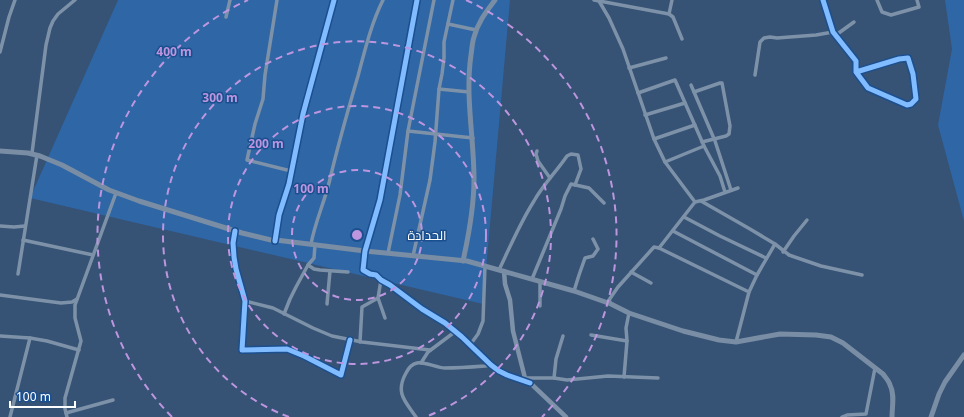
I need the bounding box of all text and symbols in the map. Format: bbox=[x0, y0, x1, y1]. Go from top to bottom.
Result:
text: 400 m bbox=[156, 43, 192, 60]
text: 300 m bbox=[202, 89, 238, 106]
text: 200 m bbox=[248, 135, 284, 152]
text: 100 m bbox=[293, 180, 329, 197]
district label: الحدادة bbox=[407, 226, 447, 244]
centre of rings bbox=[350, 228, 364, 242]
scale bar bbox=[10, 383, 75, 409]
text: 100 m bbox=[16, 388, 51, 405]

